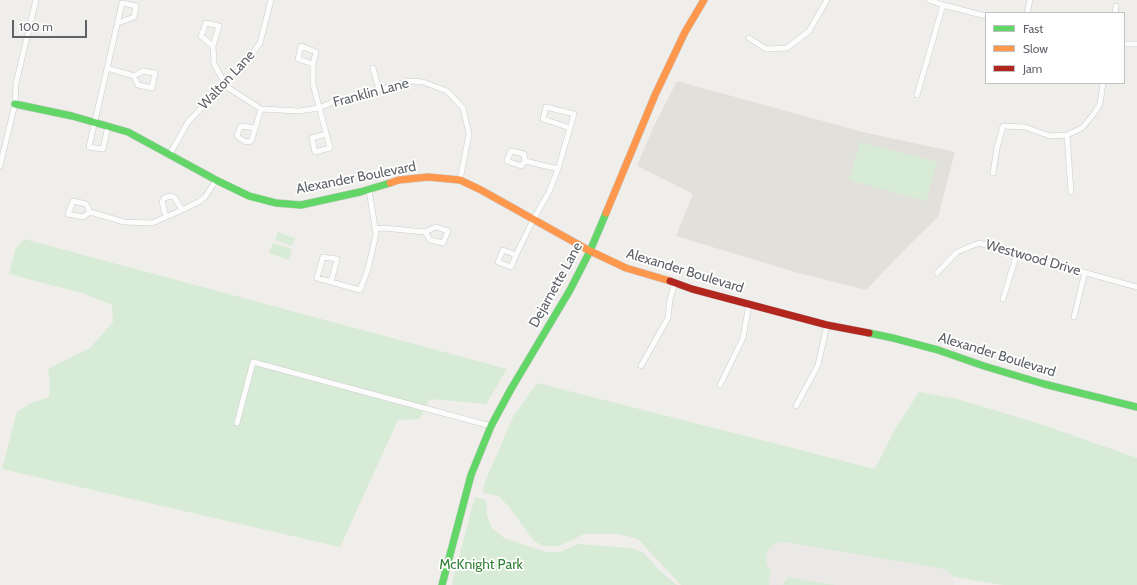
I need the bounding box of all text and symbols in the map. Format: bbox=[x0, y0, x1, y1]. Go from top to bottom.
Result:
scale bar bbox=[14, 12, 89, 38]
legend bbox=[985, 12, 1125, 84]
text: 100 m bbox=[19, 19, 53, 34]
text: Fast bbox=[1023, 21, 1043, 36]
text: Slow bbox=[1023, 41, 1048, 56]
street label: Walton Lane bbox=[195, 47, 259, 113]
text: Jam bbox=[1023, 61, 1042, 76]
street label: Franklin Lane bbox=[331, 75, 411, 111]
street label: Alexander Boulevard bbox=[295, 158, 417, 198]
street label: Westwood Drive bbox=[983, 236, 1083, 280]
street label: Dejarnette Lane bbox=[526, 239, 586, 331]
street label: Alexander Boulevard bbox=[624, 245, 746, 297]
street label: Alexander Boulevard bbox=[936, 329, 1058, 381]
park label: McKnight Park bbox=[439, 557, 523, 573]

